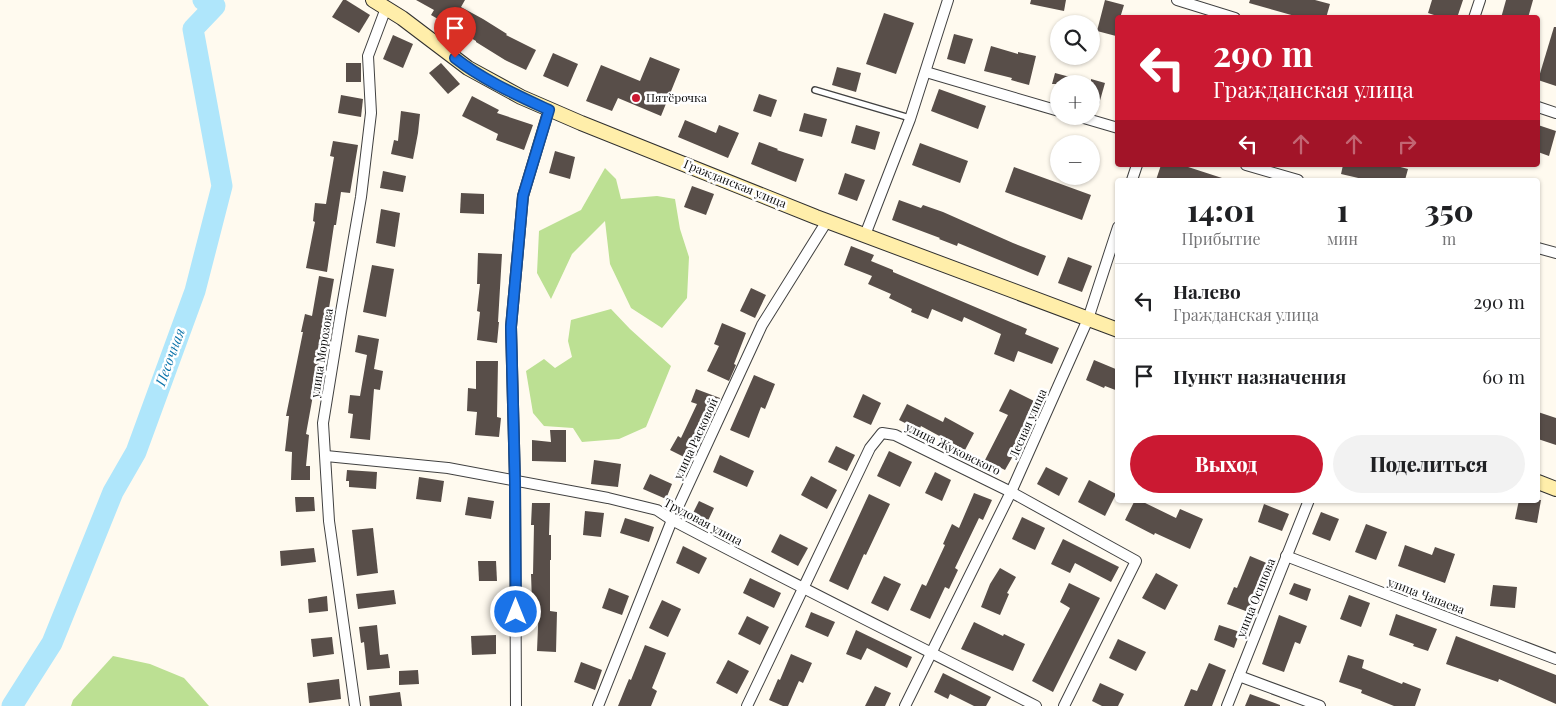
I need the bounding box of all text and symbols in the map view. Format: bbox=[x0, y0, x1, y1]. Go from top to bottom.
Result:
pin bbox=[434, 7, 476, 58]
icon: arrive bbox=[441, 14, 469, 42]
map controls bbox=[1050, 15, 1100, 185]
button: search bbox=[1050, 15, 1100, 65]
text: 290 m bbox=[1213, 29, 1313, 76]
icon: left bbox=[1130, 35, 1195, 100]
text: Гражданская улица bbox=[1213, 74, 1414, 104]
button: + bbox=[1050, 75, 1100, 125]
place label: Пятёрочка bbox=[646, 89, 707, 105]
marker: Пятёрочка bbox=[630, 92, 642, 104]
icon: left bbox=[1234, 130, 1262, 158]
icon: ahead bbox=[1287, 130, 1315, 158]
icon: ahead bbox=[1340, 130, 1368, 158]
icon: right bbox=[1393, 130, 1421, 158]
button: − bbox=[1050, 135, 1100, 185]
street label: Гражданская улица bbox=[682, 155, 789, 211]
text: 14:01 bbox=[1187, 190, 1255, 230]
text: 1 bbox=[1337, 190, 1348, 230]
text: 350 bbox=[1425, 190, 1474, 230]
text: Прибытие bbox=[1181, 228, 1261, 249]
text: мин bbox=[1327, 228, 1358, 249]
text: m bbox=[1442, 228, 1456, 249]
text: Налево bbox=[1173, 278, 1241, 304]
icon: left bbox=[1130, 287, 1158, 315]
text: 290 m bbox=[1473, 288, 1525, 314]
text: Гражданская улица bbox=[1173, 304, 1319, 325]
street label: улица Морозова bbox=[306, 307, 336, 400]
water label: Песочная bbox=[150, 325, 189, 389]
icon: arrive bbox=[1130, 362, 1158, 390]
text: Пункт назначения bbox=[1173, 363, 1346, 389]
text: 60 m bbox=[1482, 363, 1525, 389]
street label: Лесная улица bbox=[1004, 386, 1050, 462]
street label: улица Расковой bbox=[669, 395, 721, 483]
street label: улица Жуковского bbox=[902, 418, 1004, 478]
button: Выход bbox=[1130, 435, 1323, 493]
button: Поделиться bbox=[1333, 435, 1525, 493]
street label: Трудовая улица bbox=[661, 494, 746, 549]
street label: улица Осипова bbox=[1232, 556, 1278, 641]
street label: улица Чапаева bbox=[1385, 573, 1467, 617]
position arrow bbox=[489, 585, 541, 637]

